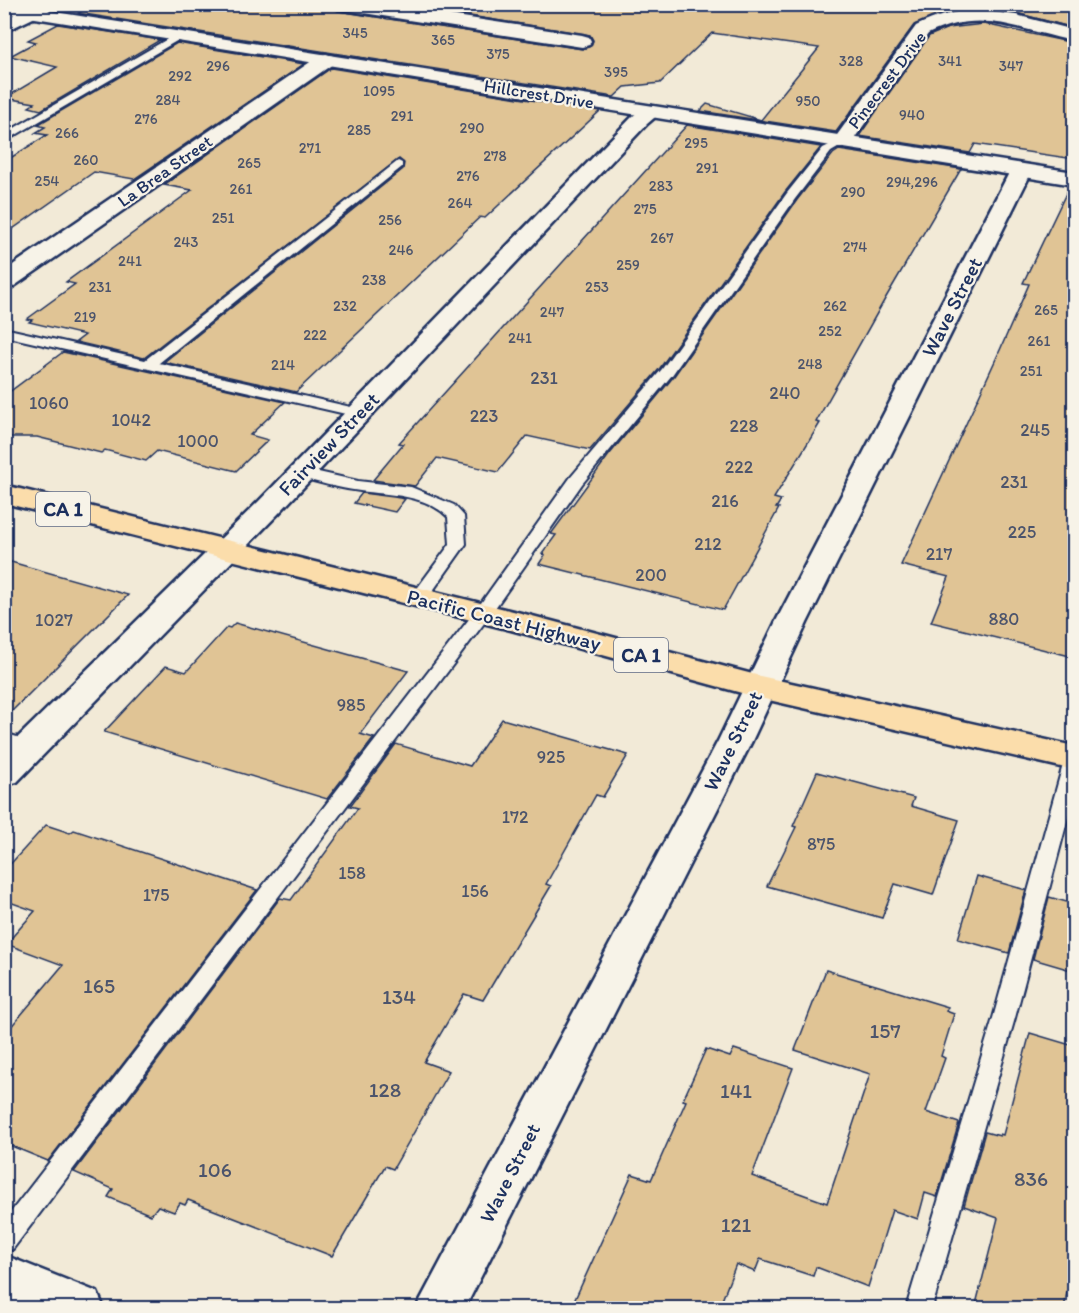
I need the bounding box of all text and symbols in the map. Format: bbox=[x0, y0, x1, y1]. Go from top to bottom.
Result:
house number: 345 bbox=[342, 24, 368, 42]
street label: Pinecrest Drive bbox=[843, 27, 931, 133]
house number: 365 bbox=[431, 31, 455, 49]
house number: 375 bbox=[486, 45, 510, 63]
house number: 328 bbox=[839, 52, 863, 70]
house number: 341 bbox=[938, 52, 962, 70]
house number: 296 bbox=[206, 57, 230, 75]
house number: 347 bbox=[999, 57, 1024, 75]
house number: 395 bbox=[604, 63, 628, 81]
house number: 292 bbox=[168, 67, 192, 85]
street label: Hillcrest Drive bbox=[483, 74, 595, 114]
house number: 1095 bbox=[363, 82, 395, 100]
house number: 284 bbox=[155, 91, 181, 109]
house number: 950 bbox=[796, 92, 820, 110]
house number: 940 bbox=[899, 106, 925, 124]
house number: 291 bbox=[391, 107, 413, 125]
house number: 276 bbox=[134, 110, 158, 128]
house number: 290 bbox=[460, 119, 484, 137]
house number: 285 bbox=[347, 121, 371, 139]
house number: 266 bbox=[55, 124, 79, 142]
street label: La Brea Street bbox=[113, 130, 217, 212]
house number: 295 bbox=[684, 134, 708, 152]
house number: 271 bbox=[299, 139, 321, 157]
house number: 278 bbox=[483, 147, 507, 165]
house number: 260 bbox=[73, 151, 99, 169]
house number: 265 bbox=[237, 154, 261, 172]
house number: 291 bbox=[696, 159, 718, 177]
house number: 276 bbox=[456, 167, 480, 185]
house number: 254 bbox=[35, 172, 59, 190]
house number: 294,296 bbox=[886, 173, 938, 191]
house number: 283 bbox=[649, 177, 673, 195]
house number: 261 bbox=[230, 180, 252, 198]
house number: 290 bbox=[841, 183, 865, 201]
house number: 264 bbox=[448, 194, 472, 212]
house number: 275 bbox=[633, 200, 657, 218]
house number: 251 bbox=[212, 209, 234, 227]
house number: 256 bbox=[378, 211, 402, 229]
house number: 267 bbox=[650, 229, 674, 247]
house number: 243 bbox=[173, 233, 199, 251]
house number: 274 bbox=[843, 238, 867, 256]
house number: 246 bbox=[389, 241, 413, 259]
house number: 241 bbox=[118, 252, 142, 270]
street label: Wave Street bbox=[916, 253, 987, 361]
house number: 259 bbox=[616, 256, 640, 274]
house number: 238 bbox=[362, 271, 386, 289]
house number: 231 bbox=[88, 278, 112, 296]
house number: 253 bbox=[585, 278, 609, 296]
house number: 232 bbox=[333, 297, 357, 315]
house number: 262 bbox=[823, 297, 847, 315]
house number: 265 bbox=[1034, 301, 1058, 319]
house number: 247 bbox=[540, 303, 565, 321]
house number: 219 bbox=[74, 308, 96, 326]
house number: 252 bbox=[818, 322, 842, 340]
house number: 222 bbox=[303, 326, 327, 344]
house number: 241 bbox=[508, 329, 532, 347]
house number: 261 bbox=[1028, 332, 1050, 350]
house number: 248 bbox=[797, 355, 823, 373]
house number: 214 bbox=[271, 356, 295, 374]
house number: 251 bbox=[1020, 362, 1042, 380]
house number: 231 bbox=[530, 367, 558, 389]
house number: 240 bbox=[769, 382, 801, 404]
street label: Fairview Street bbox=[273, 387, 384, 501]
house number: 1060 bbox=[29, 392, 69, 414]
house number: 223 bbox=[470, 405, 499, 427]
house number: 1042 bbox=[111, 409, 151, 431]
house number: 228 bbox=[730, 415, 759, 437]
house number: 245 bbox=[1020, 419, 1050, 441]
house number: 1000 bbox=[177, 430, 219, 452]
house number: 222 bbox=[725, 456, 754, 478]
house number: 231 bbox=[1000, 471, 1028, 493]
house number: 216 bbox=[711, 490, 739, 512]
road number: CA 1 bbox=[36, 492, 90, 526]
house number: 225 bbox=[1008, 521, 1036, 543]
house number: 212 bbox=[694, 533, 722, 555]
house number: 217 bbox=[926, 543, 952, 565]
house number: 200 bbox=[635, 564, 667, 586]
street label: Pacific Coast Highway bbox=[405, 583, 604, 656]
house number: 880 bbox=[989, 608, 1019, 630]
house number: 1027 bbox=[35, 609, 73, 631]
road number: CA 1 bbox=[614, 638, 668, 672]
street label: Wave Street bbox=[698, 686, 768, 795]
house number: 985 bbox=[337, 694, 365, 716]
house number: 925 bbox=[537, 746, 565, 768]
house number: 172 bbox=[502, 806, 529, 828]
house number: 875 bbox=[807, 833, 835, 855]
house number: 158 bbox=[338, 862, 366, 884]
house number: 156 bbox=[461, 880, 489, 902]
house number: 175 bbox=[143, 884, 169, 906]
house number: 165 bbox=[83, 973, 115, 998]
house number: 134 bbox=[382, 984, 416, 1009]
house number: 157 bbox=[869, 1018, 901, 1043]
house number: 128 bbox=[369, 1077, 401, 1102]
house number: 141 bbox=[720, 1078, 752, 1103]
street label: Wave Street bbox=[474, 1119, 545, 1227]
house number: 106 bbox=[198, 1157, 232, 1182]
house number: 836 bbox=[1014, 1166, 1048, 1191]
house number: 121 bbox=[721, 1212, 752, 1237]

